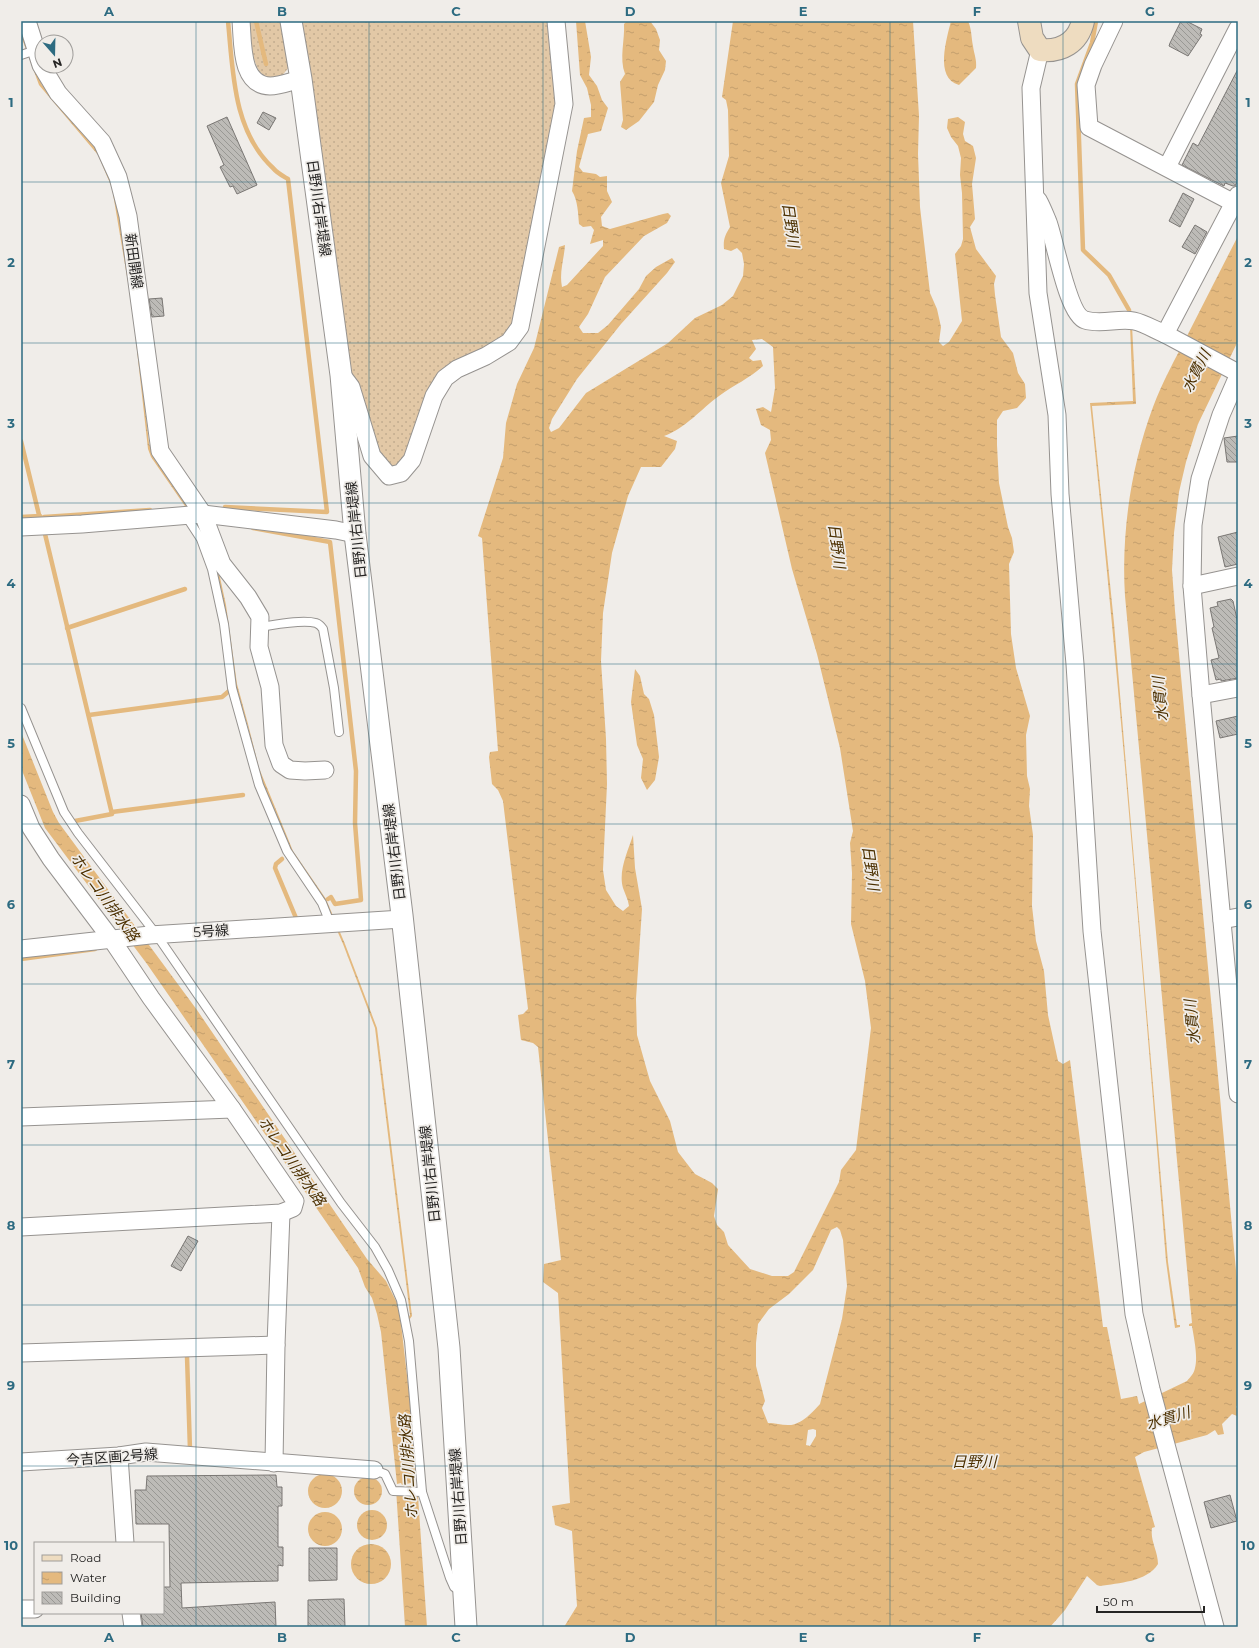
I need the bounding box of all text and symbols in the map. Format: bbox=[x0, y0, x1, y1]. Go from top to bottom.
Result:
text: A bbox=[103, 3, 115, 19]
text: B bbox=[277, 3, 287, 19]
text: C bbox=[451, 3, 461, 19]
text: D bbox=[625, 3, 636, 19]
text: E bbox=[799, 3, 808, 19]
text: F bbox=[973, 3, 981, 19]
text: G bbox=[1145, 3, 1155, 19]
north arrow bbox=[34, 34, 74, 74]
text: N bbox=[51, 55, 64, 71]
text: 1 bbox=[8, 94, 14, 110]
text: 1 bbox=[1245, 94, 1251, 110]
street label: 日野川右岸堤線 bbox=[303, 158, 335, 258]
water label: 日野川 bbox=[778, 201, 804, 251]
street label: 新田開線 bbox=[121, 232, 147, 290]
text: 2 bbox=[7, 254, 15, 270]
text: 2 bbox=[1244, 254, 1252, 270]
water label: 水貫川 bbox=[1177, 345, 1216, 395]
text: 3 bbox=[6, 415, 15, 431]
text: 3 bbox=[1243, 415, 1252, 431]
street label: 日野川右岸堤線 bbox=[342, 480, 370, 580]
water label: 日野川 bbox=[824, 522, 850, 572]
text: 4 bbox=[7, 575, 16, 591]
text: 4 bbox=[1244, 575, 1253, 591]
water label: 水貫川 bbox=[1148, 674, 1171, 722]
text: 5 bbox=[7, 735, 15, 751]
text: 5 bbox=[1244, 735, 1252, 751]
street label: 日野川右岸堤線 bbox=[379, 802, 409, 902]
water label: 日野川 bbox=[858, 844, 884, 894]
water label: ホレコ川排水路 bbox=[66, 849, 145, 947]
text: 6 bbox=[7, 896, 16, 912]
text: 6 bbox=[1244, 896, 1253, 912]
street label: 5号線 bbox=[192, 921, 230, 941]
water label: 水貫川 bbox=[1180, 997, 1204, 1045]
text: 7 bbox=[7, 1056, 15, 1072]
text: 7 bbox=[1244, 1056, 1252, 1072]
water label: ホレコ川排水路 bbox=[254, 1113, 331, 1211]
street label: 日野川右岸堤線 bbox=[416, 1124, 444, 1224]
text: 8 bbox=[7, 1217, 16, 1233]
text: 8 bbox=[1244, 1217, 1253, 1233]
text: 9 bbox=[7, 1377, 15, 1393]
text: 9 bbox=[1244, 1377, 1252, 1393]
water label: 水貫川 bbox=[1144, 1402, 1194, 1434]
water label: ホレコ川排水路 bbox=[395, 1412, 421, 1520]
street label: 今吉区画2号線 bbox=[66, 1445, 158, 1469]
street label: 日野川右岸堤線 bbox=[446, 1447, 470, 1547]
water label: 日野川 bbox=[951, 1452, 998, 1471]
text: 10 bbox=[4, 1537, 18, 1553]
text: 10 bbox=[1241, 1537, 1255, 1553]
legend bbox=[34, 1542, 164, 1614]
text: Road bbox=[70, 1550, 101, 1565]
text: Water bbox=[70, 1570, 107, 1585]
scale bar bbox=[1097, 1588, 1204, 1614]
text: Building bbox=[70, 1590, 121, 1605]
text: 50 m bbox=[1103, 1594, 1134, 1609]
text: A bbox=[103, 1629, 115, 1645]
text: B bbox=[277, 1629, 287, 1645]
text: C bbox=[451, 1629, 461, 1645]
text: D bbox=[625, 1629, 636, 1645]
text: E bbox=[799, 1629, 808, 1645]
text: F bbox=[973, 1629, 981, 1645]
text: G bbox=[1145, 1629, 1155, 1645]

